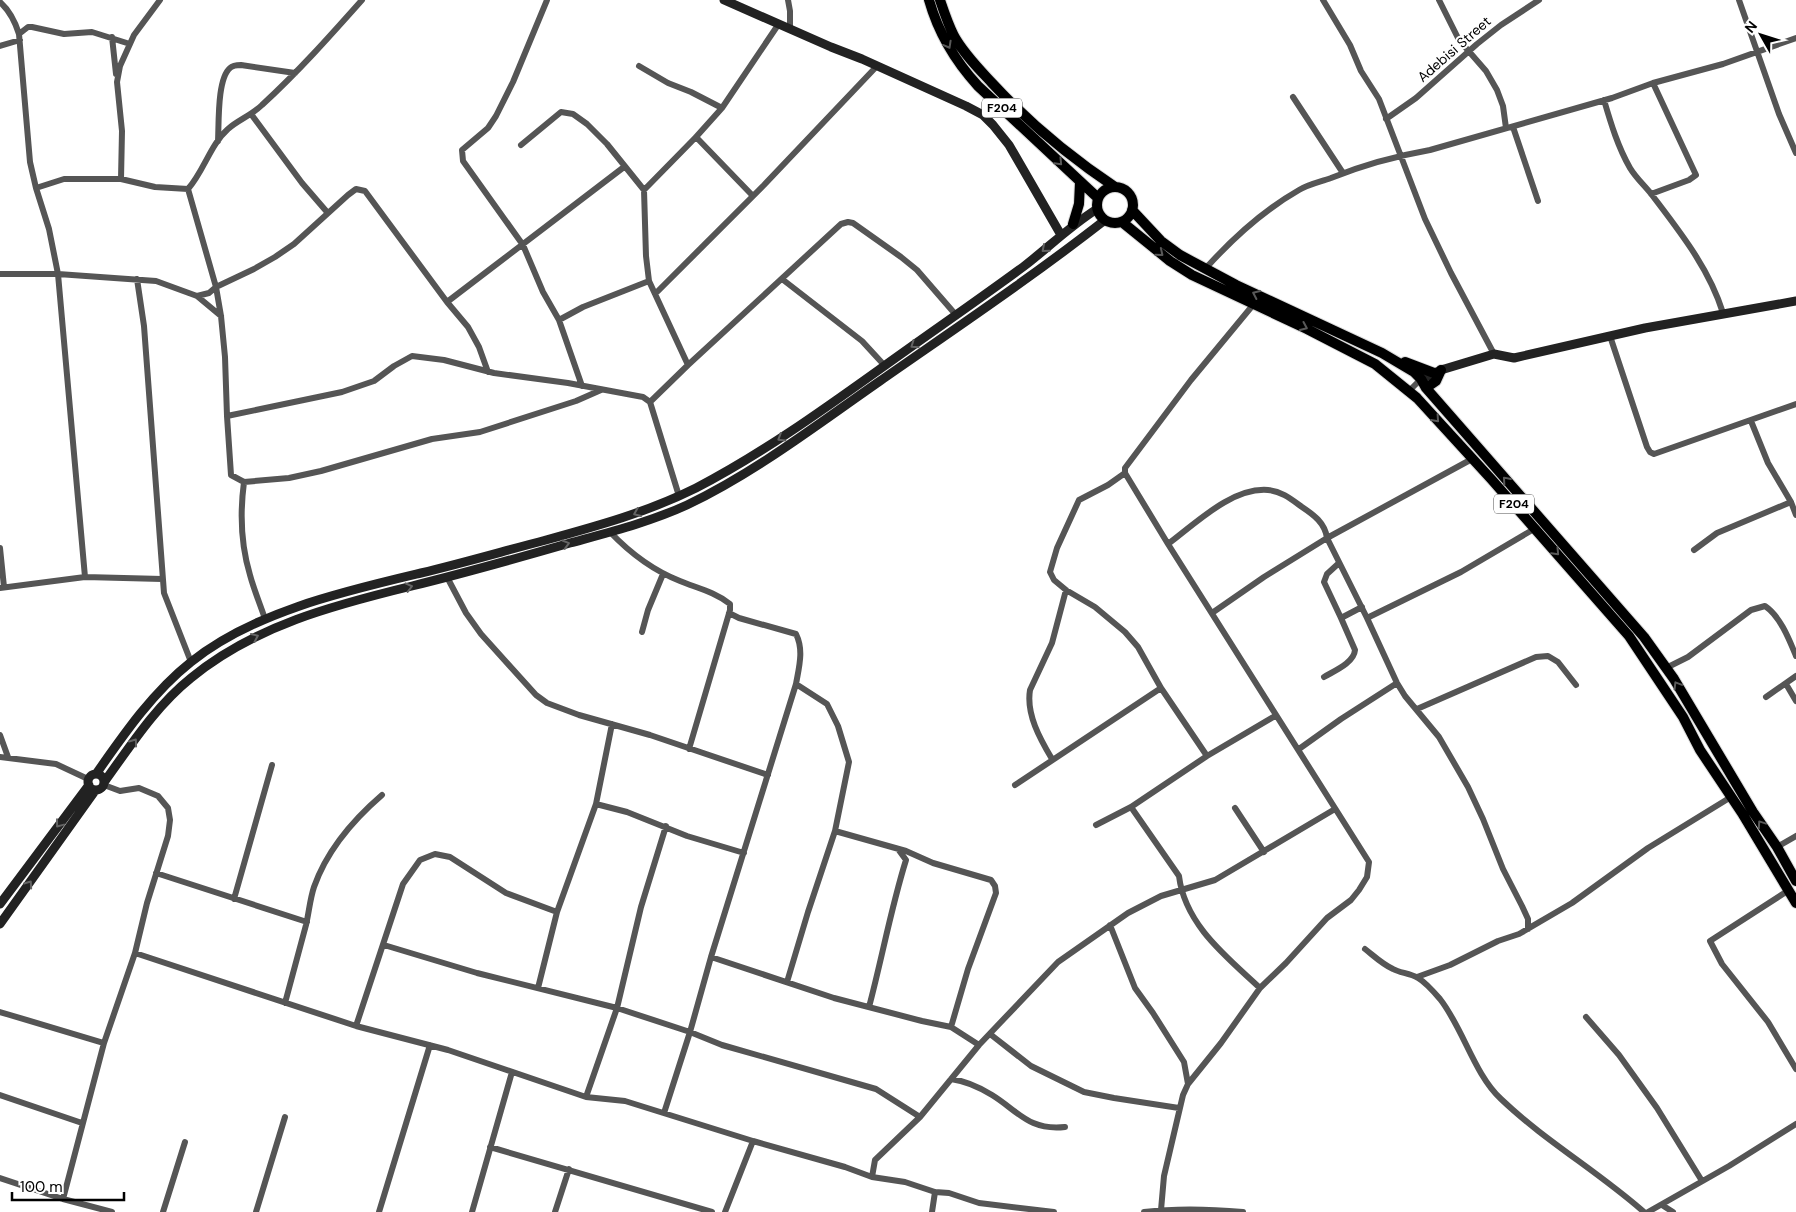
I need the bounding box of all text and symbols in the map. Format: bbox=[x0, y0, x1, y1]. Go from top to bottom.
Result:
north arrow bbox=[1736, 10, 1786, 60]
street label: Adebisi Street bbox=[1414, 12, 1494, 86]
text: N bbox=[1741, 17, 1761, 36]
one-way arrow bbox=[942, 40, 952, 49]
road number: F204 bbox=[982, 99, 1022, 118]
one-way arrow bbox=[1053, 156, 1062, 165]
one-way arrow bbox=[1041, 243, 1050, 252]
one-way arrow bbox=[1154, 247, 1163, 256]
one-way arrow bbox=[1252, 290, 1261, 300]
one-way arrow bbox=[1299, 321, 1308, 332]
one-way arrow bbox=[910, 339, 920, 348]
one-way arrow bbox=[1430, 413, 1439, 422]
one-way arrow bbox=[777, 432, 786, 441]
one-way arrow bbox=[1503, 477, 1512, 486]
road number: F204 bbox=[1494, 494, 1534, 514]
one-way arrow bbox=[633, 507, 642, 518]
one-way arrow bbox=[562, 539, 570, 550]
one-way arrow bbox=[1550, 547, 1559, 556]
one-way arrow bbox=[405, 582, 414, 593]
one-way arrow bbox=[250, 632, 259, 643]
one-way arrow bbox=[1674, 682, 1684, 691]
one-way arrow bbox=[128, 739, 136, 748]
one-way arrow bbox=[56, 818, 65, 828]
one-way arrow bbox=[1758, 821, 1768, 830]
one-way arrow bbox=[23, 881, 32, 890]
scale bar bbox=[12, 1170, 125, 1202]
text: 100 m bbox=[20, 1177, 63, 1197]

